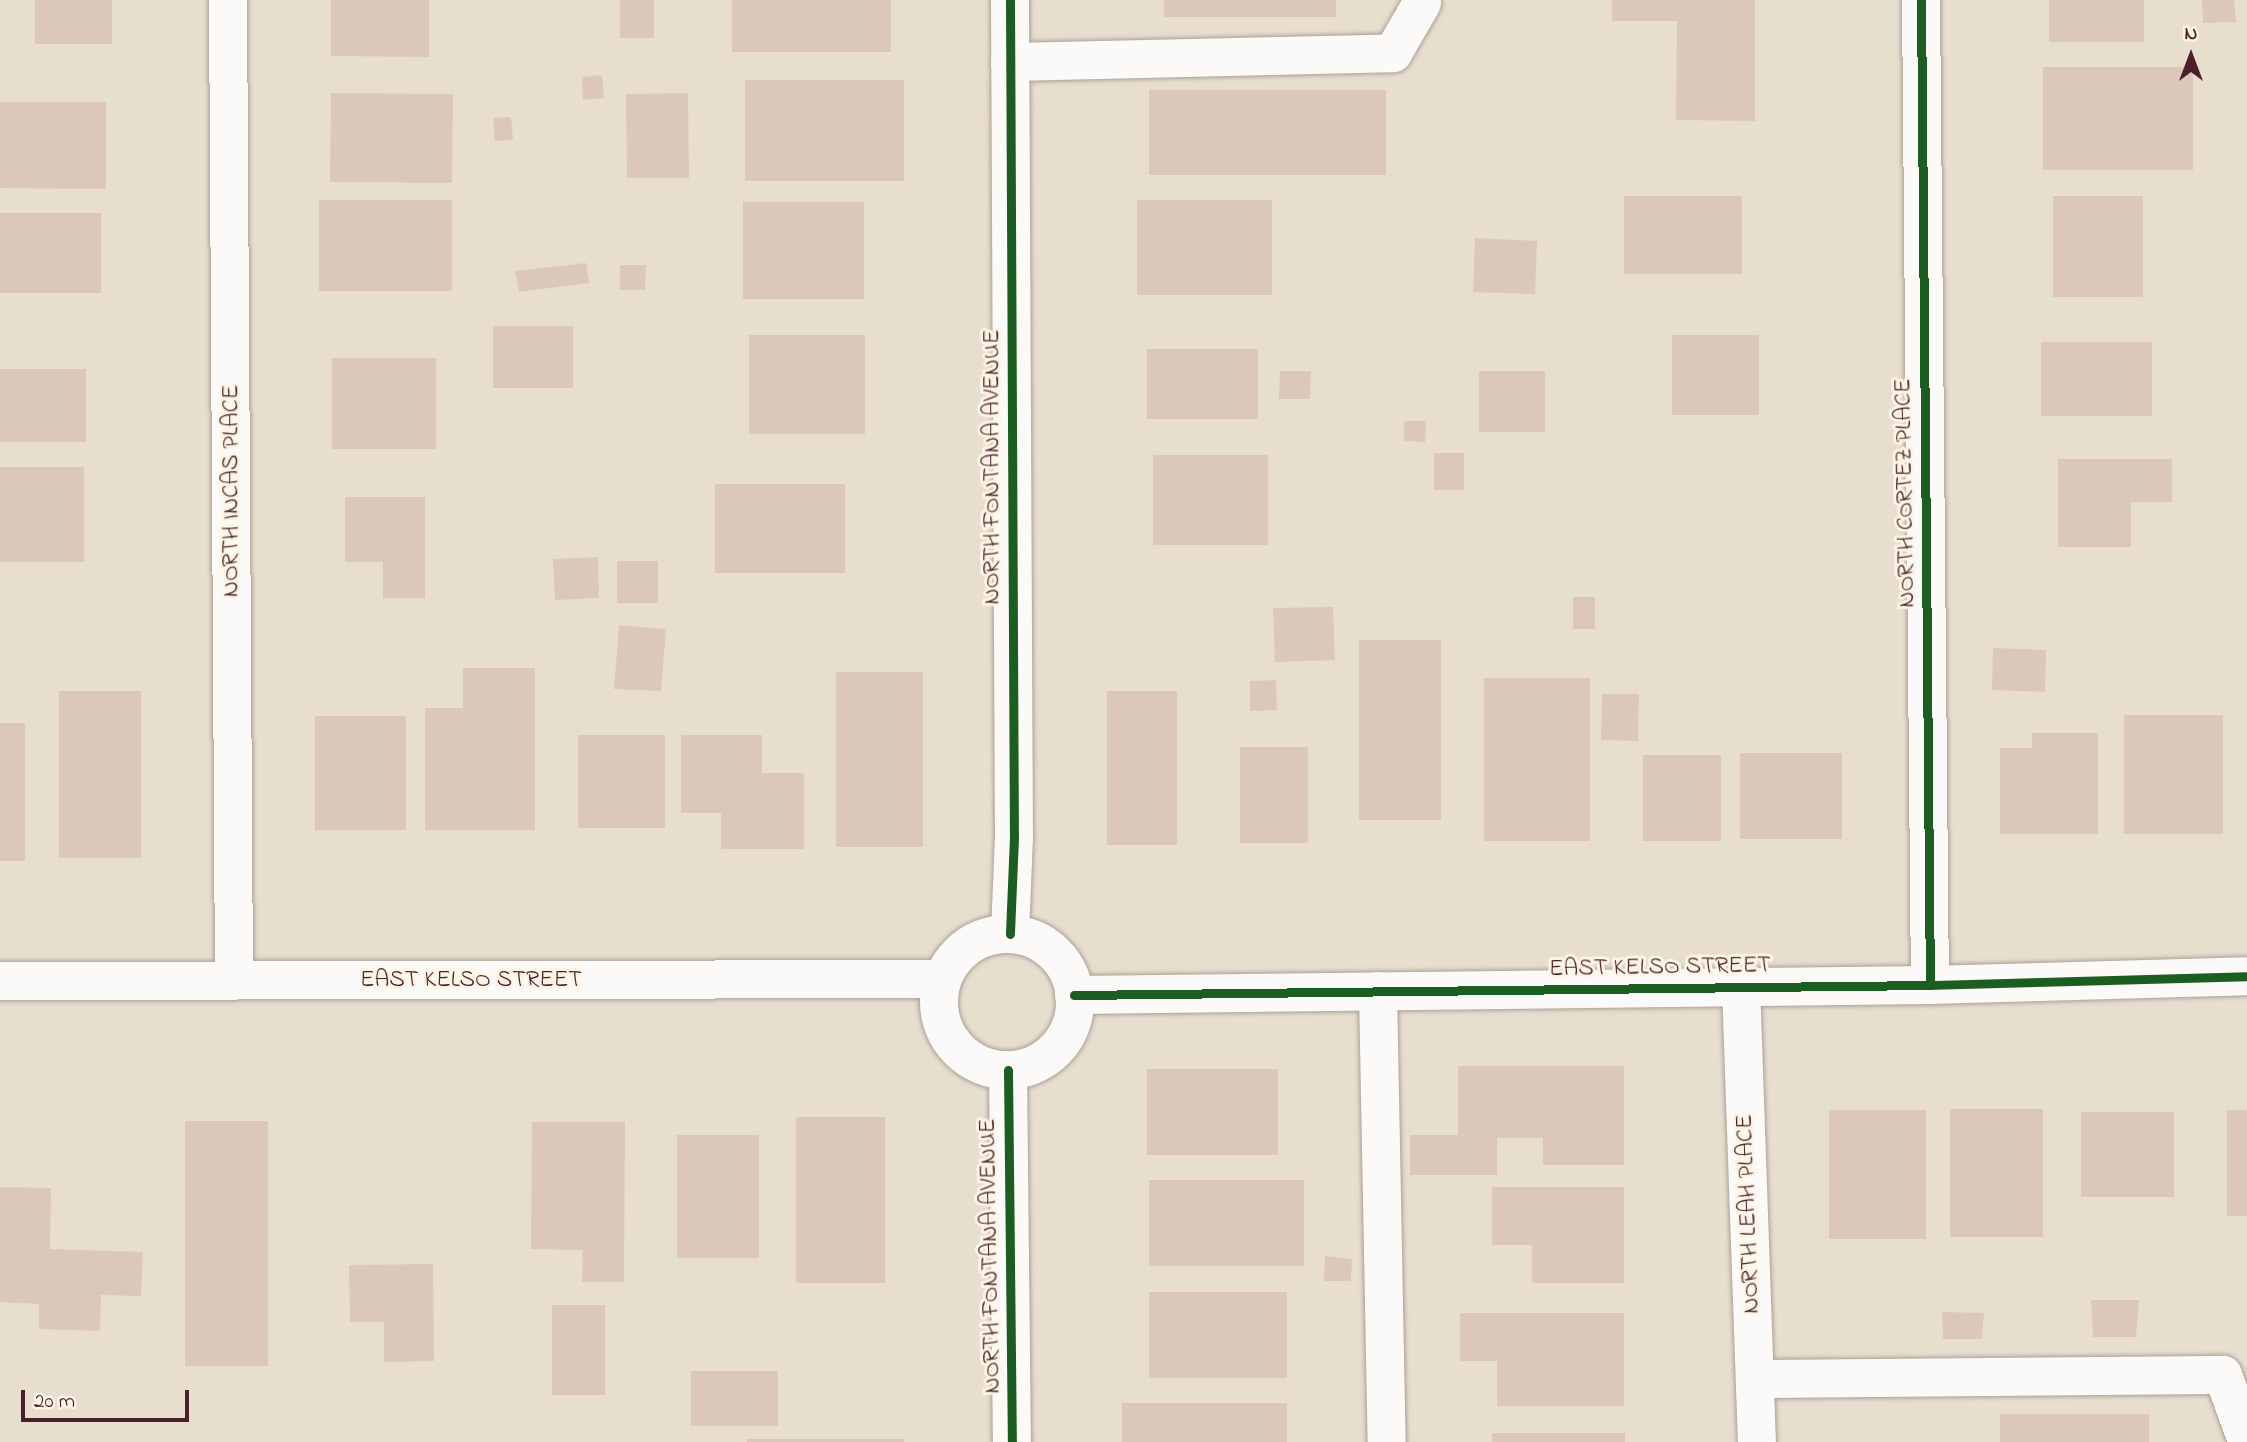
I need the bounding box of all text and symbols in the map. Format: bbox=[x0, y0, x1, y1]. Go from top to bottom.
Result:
north arrow bbox=[2156, 21, 2226, 91]
text: N bbox=[2185, 21, 2197, 48]
street label: NORTH FONTANA AVENUE bbox=[979, 329, 1007, 605]
street label: NORTH CORTEZ PLACE bbox=[1890, 378, 1922, 608]
street label: NORTH INCAS PLACE bbox=[218, 385, 246, 597]
street label: EAST KELSO STREET bbox=[1549, 952, 1771, 984]
street label: EAST KELSO STREET bbox=[360, 967, 582, 995]
street label: NORTH LEAH PLACE bbox=[1731, 1114, 1767, 1314]
street label: NORTH FONTANA AVENUE bbox=[974, 1118, 1008, 1394]
scale bar bbox=[24, 1376, 192, 1420]
text: 20 m bbox=[34, 1387, 75, 1417]

